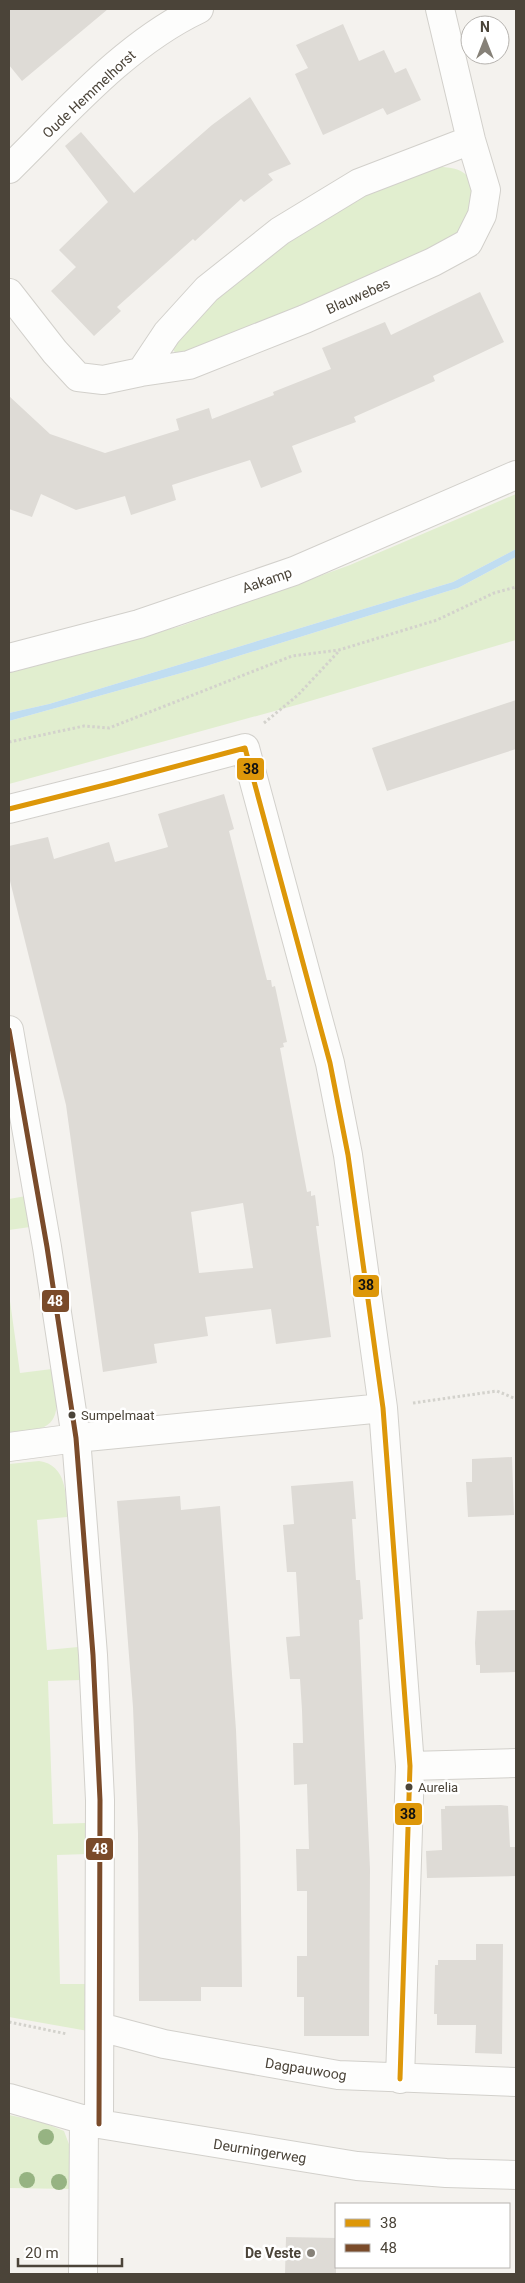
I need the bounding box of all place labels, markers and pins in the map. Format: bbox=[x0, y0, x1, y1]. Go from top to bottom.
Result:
place label: Sumpelmaat bbox=[81, 1408, 154, 1423]
marker: Sumpelmaat bbox=[67, 1410, 77, 1420]
place label: Aurelia bbox=[418, 1780, 458, 1795]
marker: Aurelia bbox=[404, 1782, 414, 1792]
place label: De Veste bbox=[245, 2245, 301, 2261]
marker: De Veste bbox=[305, 2247, 317, 2259]

